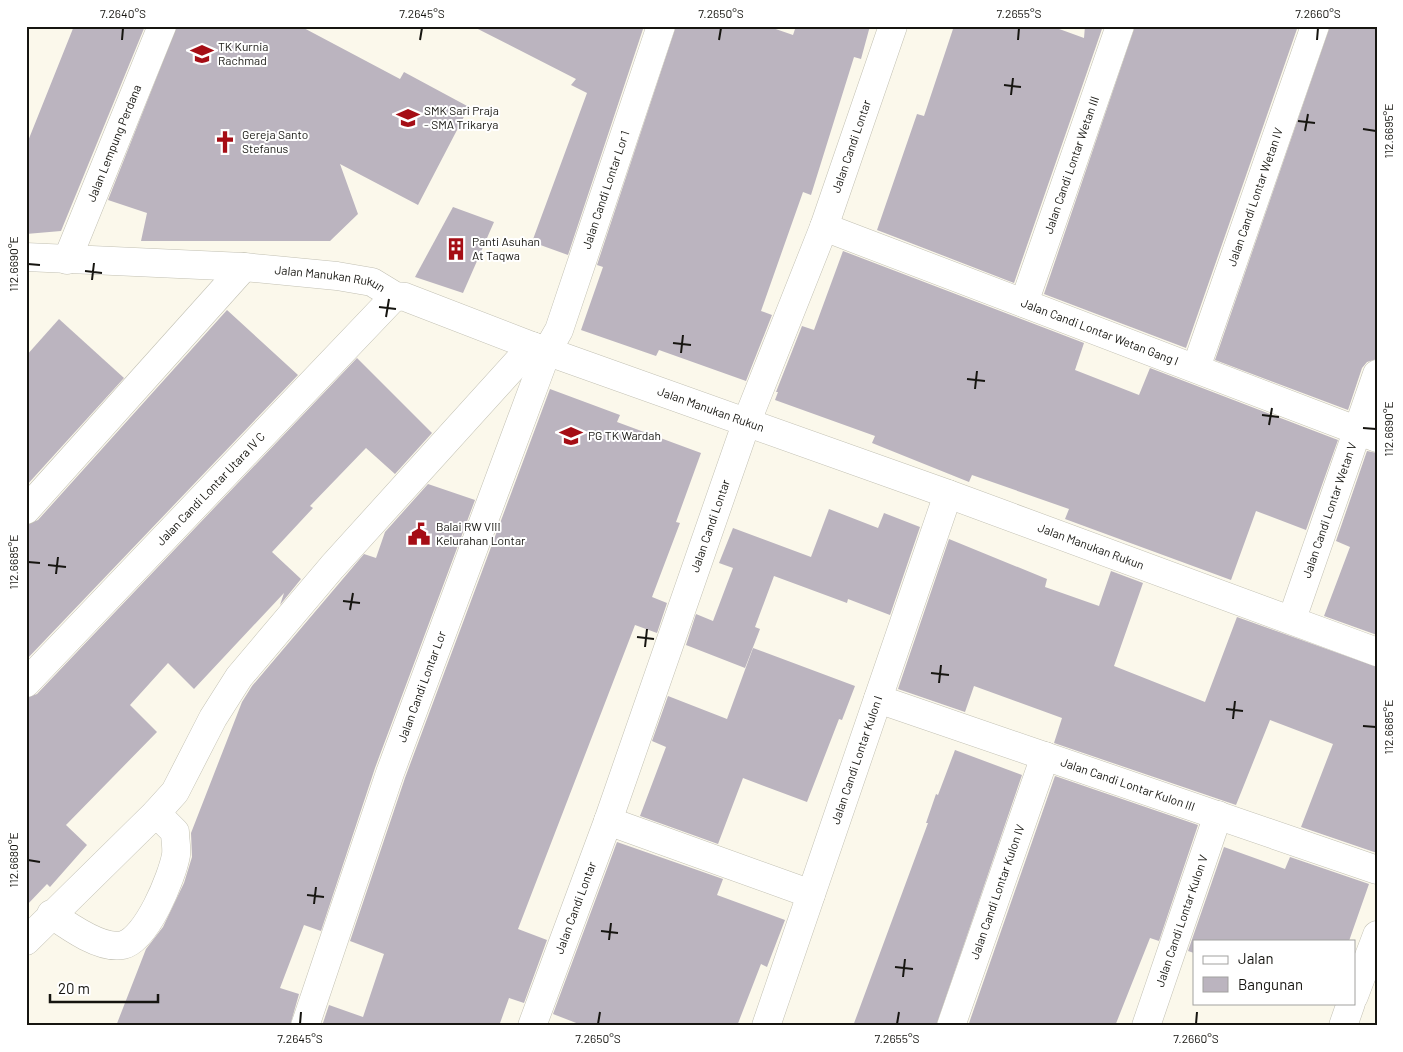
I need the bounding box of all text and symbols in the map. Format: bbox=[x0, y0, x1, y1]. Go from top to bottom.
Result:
text: 7.2640°S bbox=[100, 6, 146, 20]
text: 7.2645°S bbox=[399, 6, 445, 20]
text: 7.2650°S bbox=[698, 6, 744, 20]
text: 7.2655°S bbox=[996, 6, 1042, 20]
text: 7.2660°S bbox=[1295, 6, 1341, 20]
place label: TK Kurnia Rachmad bbox=[218, 39, 268, 67]
school or university icon: TK Kurnia Rachmad bbox=[189, 41, 215, 67]
street label: Jalan Lempung Perdana bbox=[83, 82, 144, 204]
street label: Jalan Candi Lontar Wetan III bbox=[1041, 94, 1101, 235]
street label: Jalan Candi Lontar bbox=[828, 97, 873, 194]
place label: SMK Sari Praja - SMA Trikarya bbox=[424, 103, 499, 131]
text: 112.6695°E bbox=[1381, 104, 1395, 158]
school or university icon: SMK Sari Praja - SMA Trikarya bbox=[395, 105, 421, 131]
street label: Jalan Candi Lontar Wetan IV bbox=[1224, 126, 1285, 268]
place label: Gereja Santo Stefanus bbox=[242, 127, 308, 155]
church icon: Gereja Santo Stefanus bbox=[212, 129, 238, 155]
street label: Jalan Candi Lontar Lor 1 bbox=[579, 129, 631, 251]
place label: Panti Asuhan At Taqwa bbox=[472, 234, 540, 262]
text: 112.6690°E bbox=[6, 236, 20, 292]
building icon: Panti Asuhan At Taqwa bbox=[443, 236, 469, 262]
street label: Jalan Manukan Rukun bbox=[274, 262, 388, 294]
street label: Jalan Candi Lontar Wetan Gang I bbox=[1019, 295, 1181, 368]
street label: Jalan Manukan Rukun bbox=[656, 383, 766, 434]
text: 112.6690°E bbox=[1381, 401, 1395, 457]
school or university icon: PG TK Wardah bbox=[558, 423, 584, 449]
place label: PG TK Wardah bbox=[588, 428, 661, 442]
street label: Jalan Candi Lontar Utara IV C bbox=[153, 429, 267, 548]
street label: Jalan Candi Lontar Wetan V bbox=[1299, 440, 1359, 580]
street label: Jalan Candi Lontar bbox=[687, 477, 732, 574]
place label: Balai RW VIII Kelurahan Lontar bbox=[436, 519, 526, 547]
street label: Jalan Manukan Rukun bbox=[1036, 520, 1146, 572]
public building icon: Balai RW VIII Kelurahan Lontar bbox=[406, 521, 432, 547]
text: 112.6685°E bbox=[6, 535, 20, 589]
street label: Jalan Candi Lontar Lor bbox=[394, 628, 448, 744]
street label: Jalan Candi Lontar Kulon I bbox=[828, 694, 884, 826]
text: 112.6685°E bbox=[1381, 700, 1395, 754]
street label: Jalan Candi Lontar Kulon III bbox=[1059, 754, 1197, 813]
street label: Jalan Candi Lontar Kulon IV bbox=[967, 822, 1027, 961]
text: 112.6680°E bbox=[6, 832, 20, 888]
street label: Jalan Candi Lontar Kulon V bbox=[1152, 853, 1210, 989]
street label: Jalan Candi Lontar bbox=[551, 859, 599, 956]
legend bbox=[1193, 940, 1356, 1004]
text: Jalan bbox=[1238, 949, 1274, 967]
scale bar bbox=[50, 972, 158, 1004]
text: Bangunan bbox=[1238, 975, 1303, 993]
text: 20 m bbox=[58, 979, 90, 997]
text: 7.2645°S bbox=[277, 1031, 323, 1045]
text: 7.2650°S bbox=[575, 1031, 621, 1045]
text: 7.2655°S bbox=[874, 1031, 920, 1045]
text: 7.2660°S bbox=[1173, 1031, 1219, 1045]

